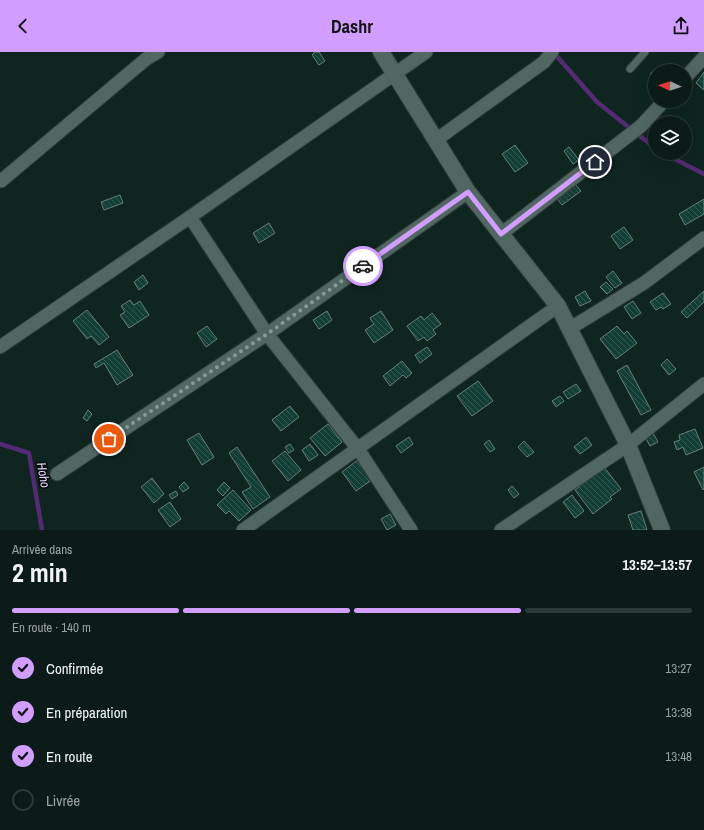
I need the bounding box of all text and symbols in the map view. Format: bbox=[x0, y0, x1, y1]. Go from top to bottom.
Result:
text: Dashr bbox=[331, 14, 373, 39]
icon: back bbox=[12, 15, 34, 37]
icon: share bbox=[670, 15, 692, 37]
north arrow bbox=[648, 64, 692, 108]
map controls bbox=[648, 64, 692, 160]
button: layers bbox=[648, 116, 692, 160]
pin bbox=[578, 145, 612, 179]
icon: home bbox=[584, 151, 606, 173]
courier bbox=[343, 246, 383, 286]
icon: car bbox=[352, 255, 374, 277]
pin bbox=[92, 422, 126, 456]
icon: bag bbox=[98, 428, 120, 450]
water label: Hoho bbox=[33, 461, 54, 489]
text: Arrivée dans bbox=[12, 541, 72, 558]
text: 13:52–13:57 bbox=[622, 554, 692, 575]
text: 2 min bbox=[12, 555, 68, 590]
text: En route · 140 m bbox=[12, 619, 91, 636]
icon: check bbox=[12, 657, 34, 679]
text: Confirmée bbox=[46, 658, 103, 679]
text: 13:27 bbox=[665, 660, 692, 677]
icon: check bbox=[12, 701, 34, 723]
text: En préparation bbox=[46, 702, 127, 723]
text: 13:38 bbox=[665, 704, 692, 721]
icon: check bbox=[12, 745, 34, 767]
text: En route bbox=[46, 746, 93, 767]
text: 13:48 bbox=[665, 748, 692, 765]
text: Livrée bbox=[46, 790, 80, 811]

